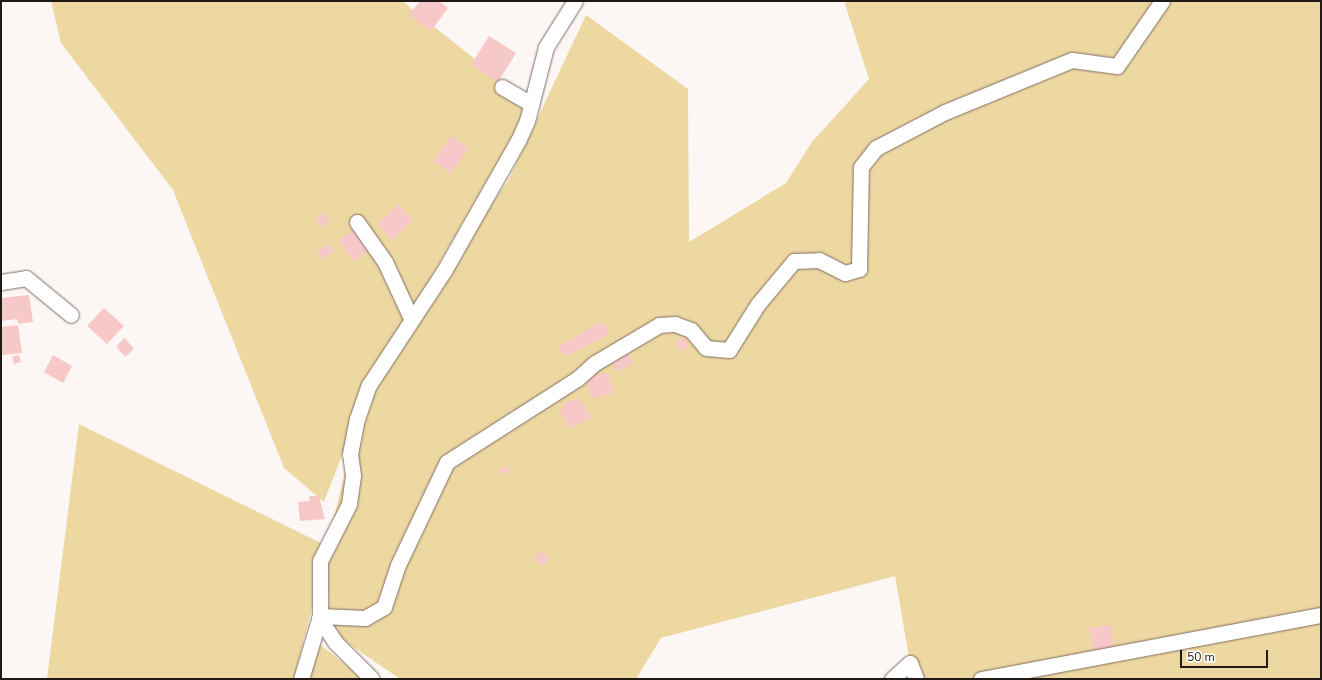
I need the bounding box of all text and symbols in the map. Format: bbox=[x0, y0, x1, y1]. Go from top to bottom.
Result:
scale bar bbox=[1182, 642, 1270, 668]
text: 50 m bbox=[1187, 649, 1215, 665]

